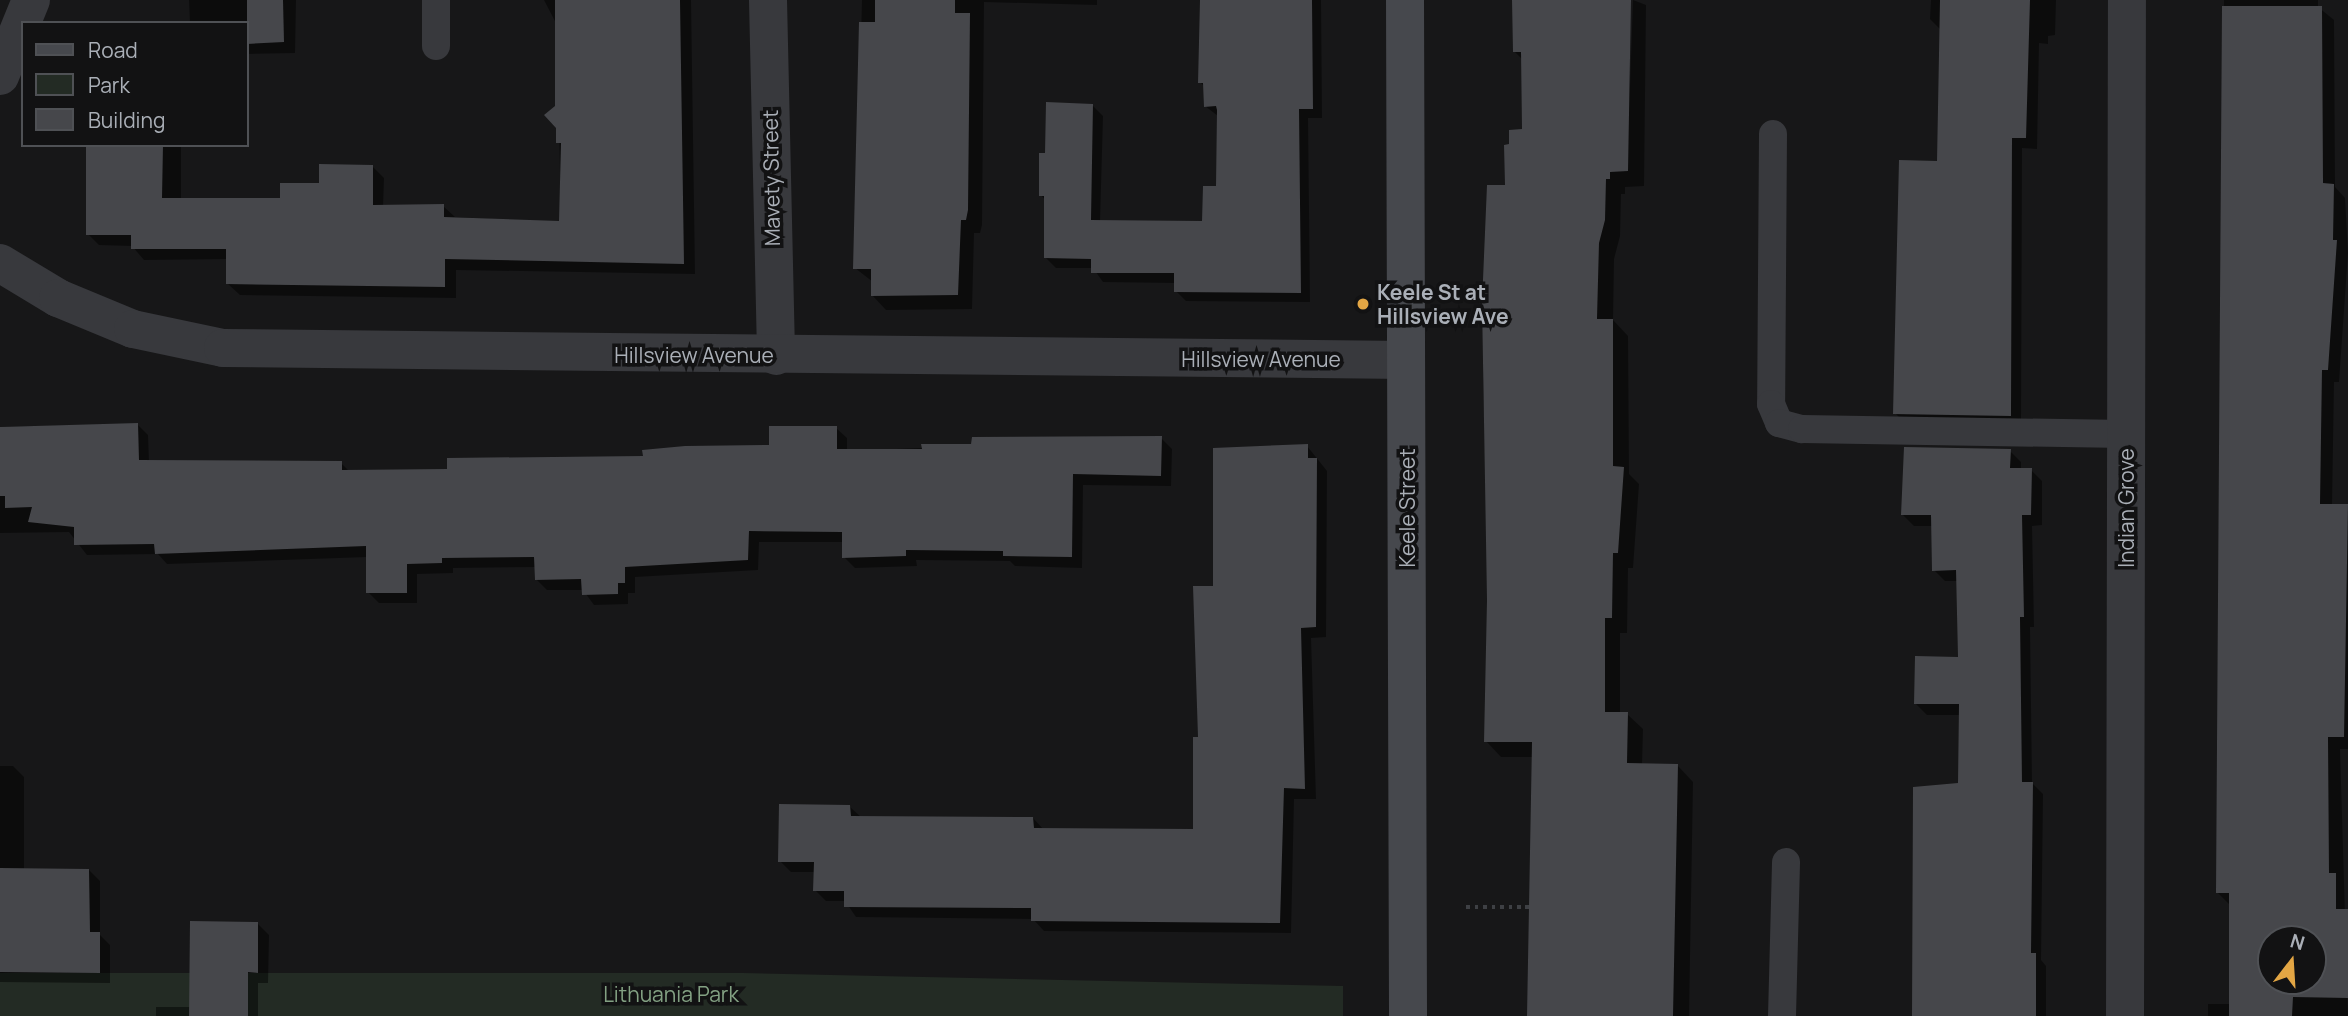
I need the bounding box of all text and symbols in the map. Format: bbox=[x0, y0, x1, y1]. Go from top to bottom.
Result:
legend bbox=[21, 21, 248, 147]
text: Road bbox=[88, 36, 138, 64]
text: Park bbox=[88, 71, 130, 99]
text: Building bbox=[88, 106, 165, 134]
street label: Mavety Street bbox=[757, 110, 785, 246]
place label: Keele St at Hillsview Ave bbox=[1377, 279, 1509, 329]
marker: Keele St at Hillsview Ave bbox=[1355, 296, 1371, 312]
street label: Hillsview Avenue bbox=[614, 342, 774, 368]
street label: Hillsview Avenue bbox=[1181, 346, 1341, 372]
street label: Keele Street bbox=[1394, 448, 1420, 568]
street label: Indian Grove bbox=[2113, 448, 2139, 568]
north arrow bbox=[2257, 925, 2327, 995]
text: N bbox=[2287, 927, 2308, 956]
park label: Lithuania Park bbox=[603, 981, 739, 1007]

